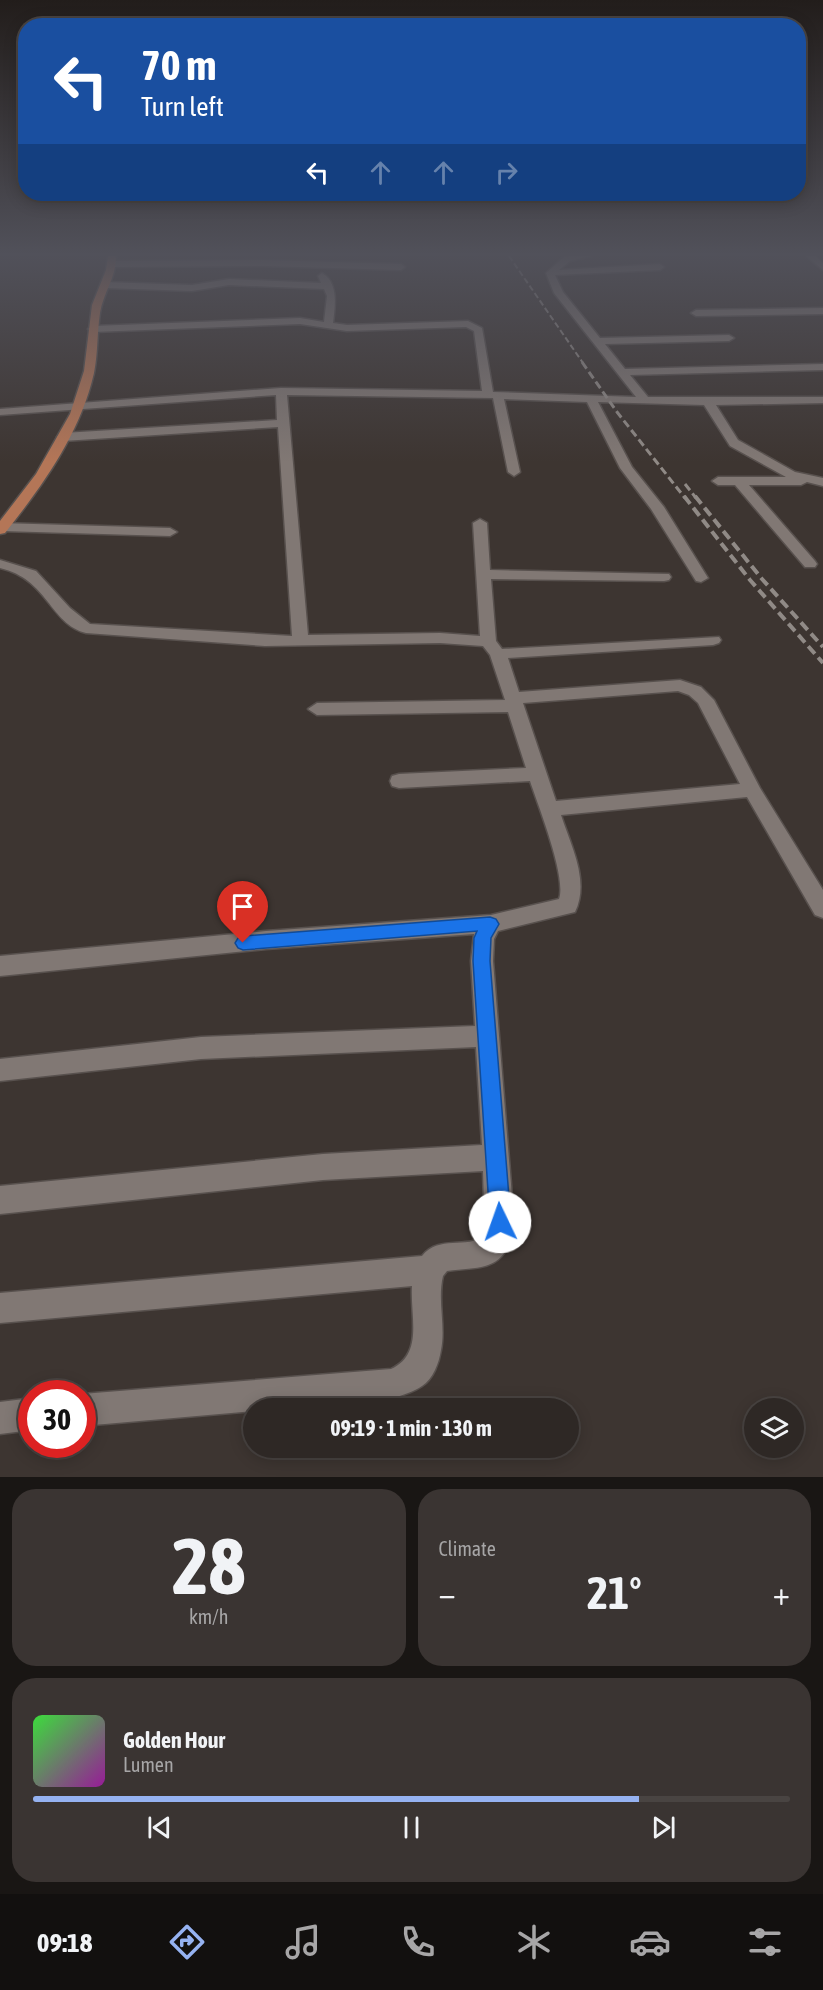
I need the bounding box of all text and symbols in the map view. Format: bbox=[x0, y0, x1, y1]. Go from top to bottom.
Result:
text: 70 m bbox=[141, 41, 216, 89]
icon: left bbox=[42, 42, 120, 120]
text: Turn left bbox=[141, 91, 224, 122]
icon: left bbox=[301, 156, 334, 189]
icon: ahead bbox=[364, 156, 397, 189]
icon: ahead bbox=[427, 156, 460, 189]
icon: right bbox=[490, 156, 523, 189]
pin bbox=[217, 881, 268, 943]
icon: arrive bbox=[226, 890, 259, 923]
position arrow bbox=[468, 1190, 532, 1254]
speed limit sign: 30 bbox=[18, 1380, 96, 1458]
map controls bbox=[744, 1398, 804, 1458]
button: layers bbox=[744, 1398, 804, 1458]
text: 09:19 · 1 min · 130 m bbox=[330, 1415, 492, 1441]
text: 28 bbox=[172, 1521, 245, 1611]
text: Climate bbox=[439, 1537, 496, 1560]
text: 21° bbox=[587, 1567, 642, 1619]
text: − bbox=[439, 1574, 456, 1612]
text: + bbox=[773, 1574, 790, 1612]
text: km/h bbox=[189, 1605, 229, 1628]
text: Golden Hour bbox=[123, 1727, 225, 1753]
text: Lumen bbox=[123, 1753, 174, 1776]
icon: previous bbox=[143, 1811, 176, 1844]
icon: pause bbox=[395, 1811, 428, 1844]
icon: next bbox=[647, 1811, 680, 1844]
icon: directions bbox=[166, 1921, 208, 1963]
icon: music bbox=[282, 1921, 324, 1963]
icon: phone bbox=[397, 1921, 439, 1963]
icon: climate bbox=[513, 1921, 555, 1963]
icon: car bbox=[629, 1921, 671, 1963]
icon: filters bbox=[744, 1921, 786, 1963]
text: 09:18 bbox=[37, 1927, 92, 1958]

